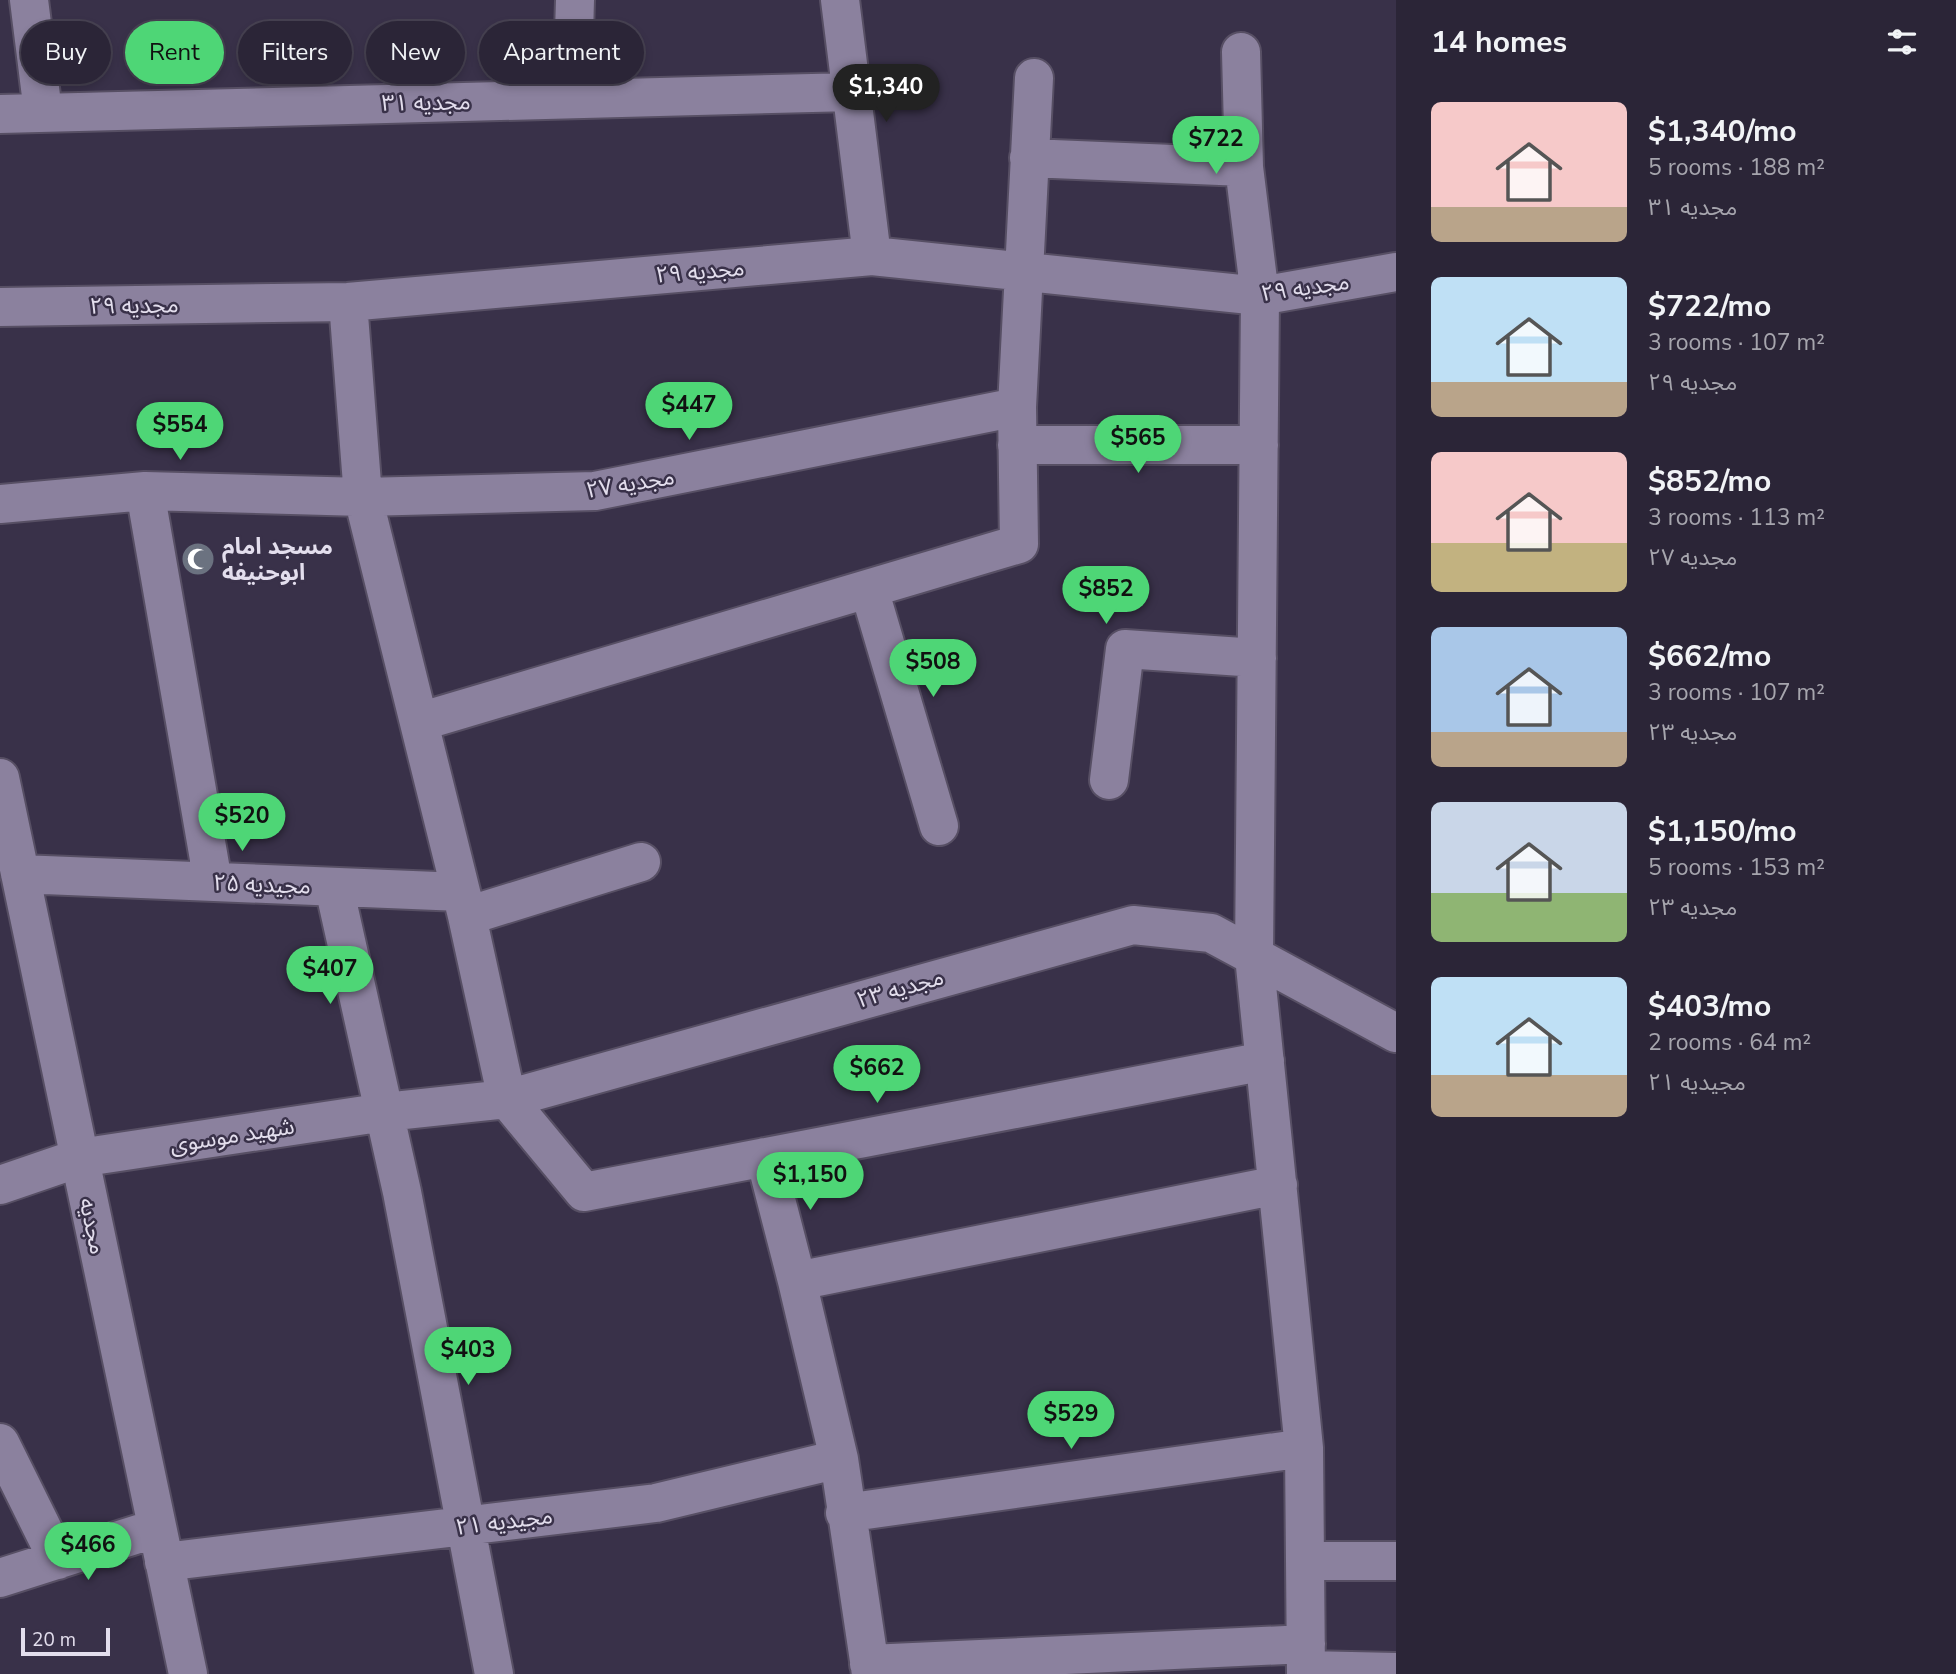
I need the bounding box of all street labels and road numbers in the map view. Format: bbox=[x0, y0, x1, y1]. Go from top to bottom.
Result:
street label: مجدیه ۳۱ bbox=[381, 86, 471, 119]
street label: مجدیه ۲۹ bbox=[654, 252, 746, 291]
street label: مجدیه ۲۹ bbox=[1259, 266, 1351, 309]
street label: مجدیه ۲۹ bbox=[89, 289, 179, 322]
street label: مجدیه ۲۷ bbox=[584, 461, 677, 506]
street label: مجیدیه ۲۵ bbox=[213, 867, 311, 902]
street label: مجدیه ۲۳ bbox=[853, 961, 947, 1016]
street label: شهید موسوی bbox=[168, 1110, 297, 1161]
street label: مجدیه bbox=[71, 1195, 114, 1257]
street label: مجیدیه ۲۱ bbox=[454, 1500, 554, 1543]

